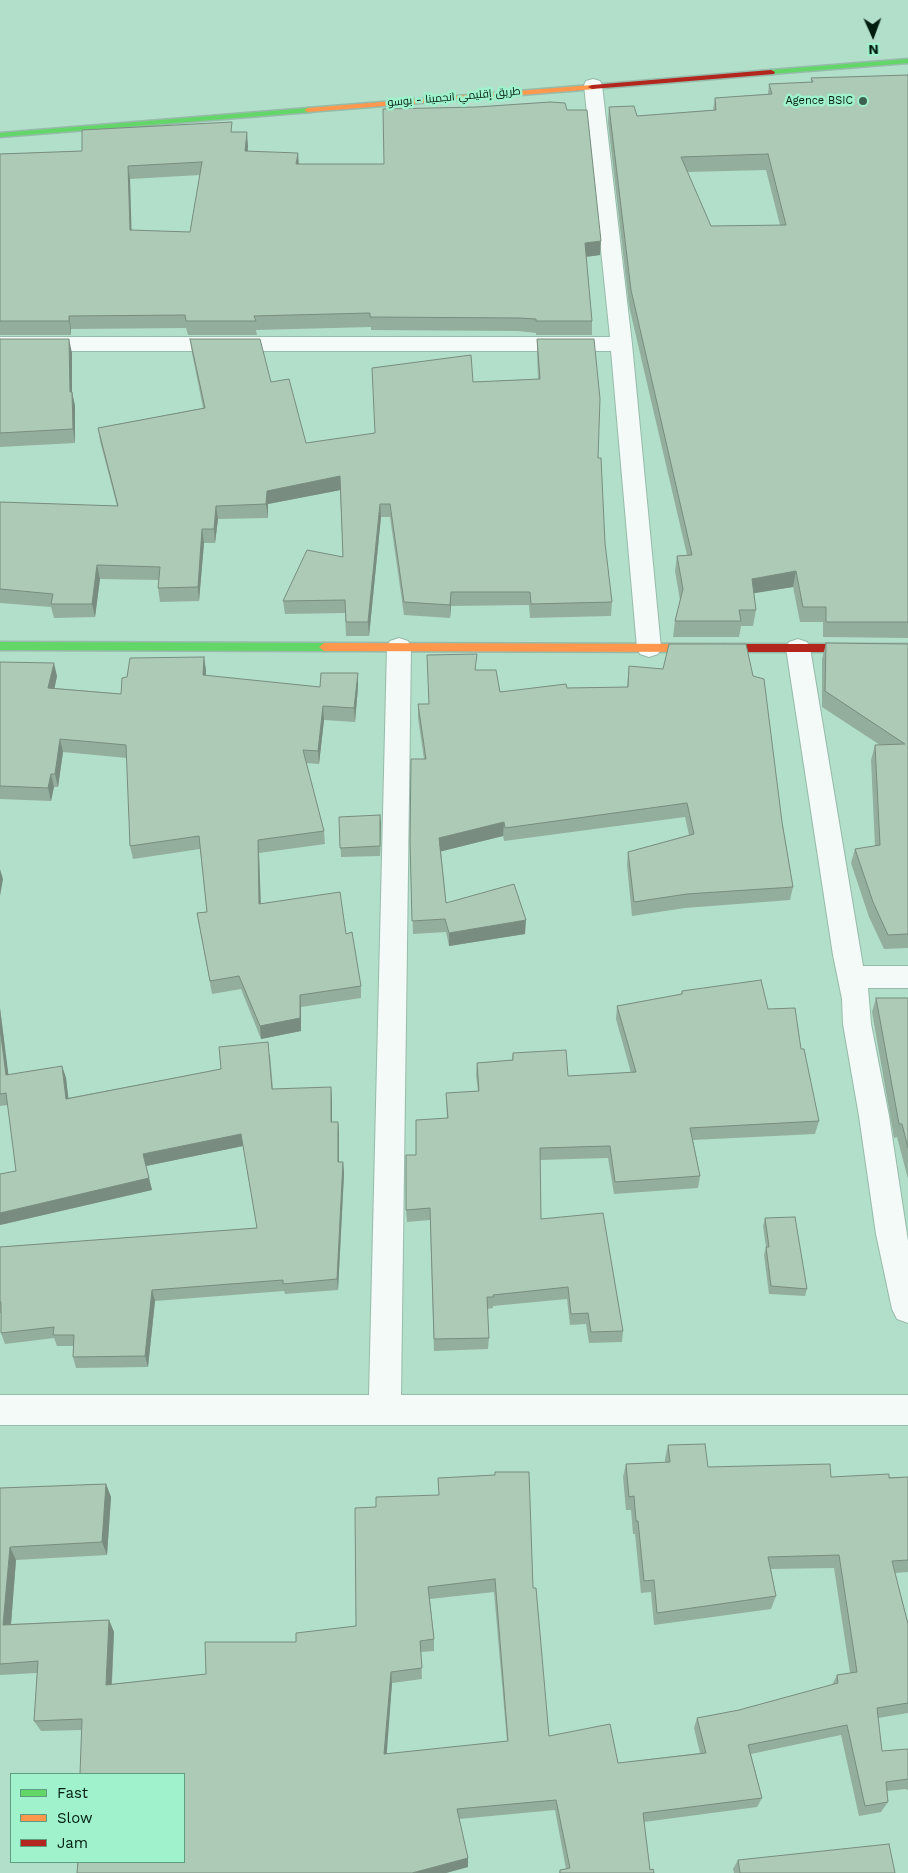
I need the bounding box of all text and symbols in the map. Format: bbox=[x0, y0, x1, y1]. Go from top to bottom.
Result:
north arrow bbox=[848, 10, 898, 60]
text: N bbox=[868, 42, 879, 58]
street label: طريق إقليمي انجمينا - بوسو bbox=[387, 85, 521, 109]
place label: Agence BSIC bbox=[785, 94, 853, 108]
marker: Agence BSIC bbox=[857, 95, 869, 107]
legend bbox=[10, 1773, 185, 1863]
text: Fast bbox=[57, 1784, 88, 1802]
text: Slow bbox=[57, 1809, 93, 1827]
text: Jam bbox=[57, 1834, 88, 1852]

